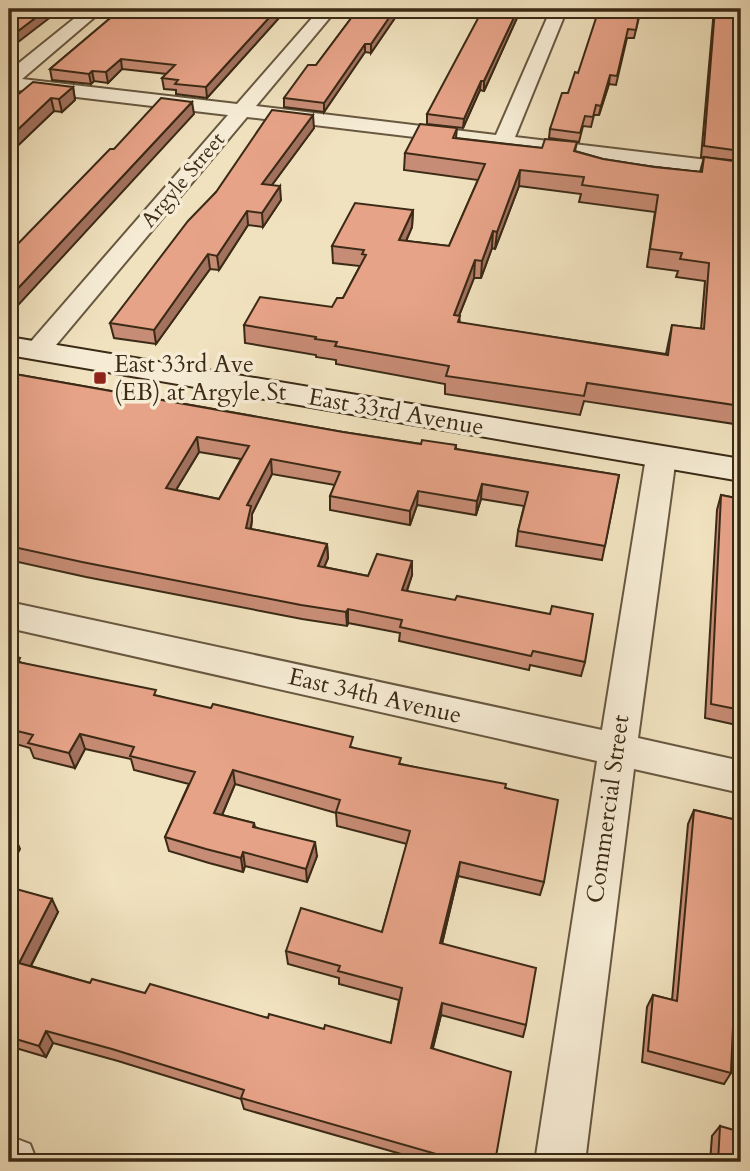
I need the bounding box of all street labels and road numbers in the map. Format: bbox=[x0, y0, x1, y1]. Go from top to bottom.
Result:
street label: Argyle Street bbox=[134, 126, 232, 234]
street label: East 33rd Avenue bbox=[306, 380, 486, 444]
street label: East 34th Avenue bbox=[285, 660, 465, 732]
street label: Commercial Street bbox=[578, 712, 638, 905]

